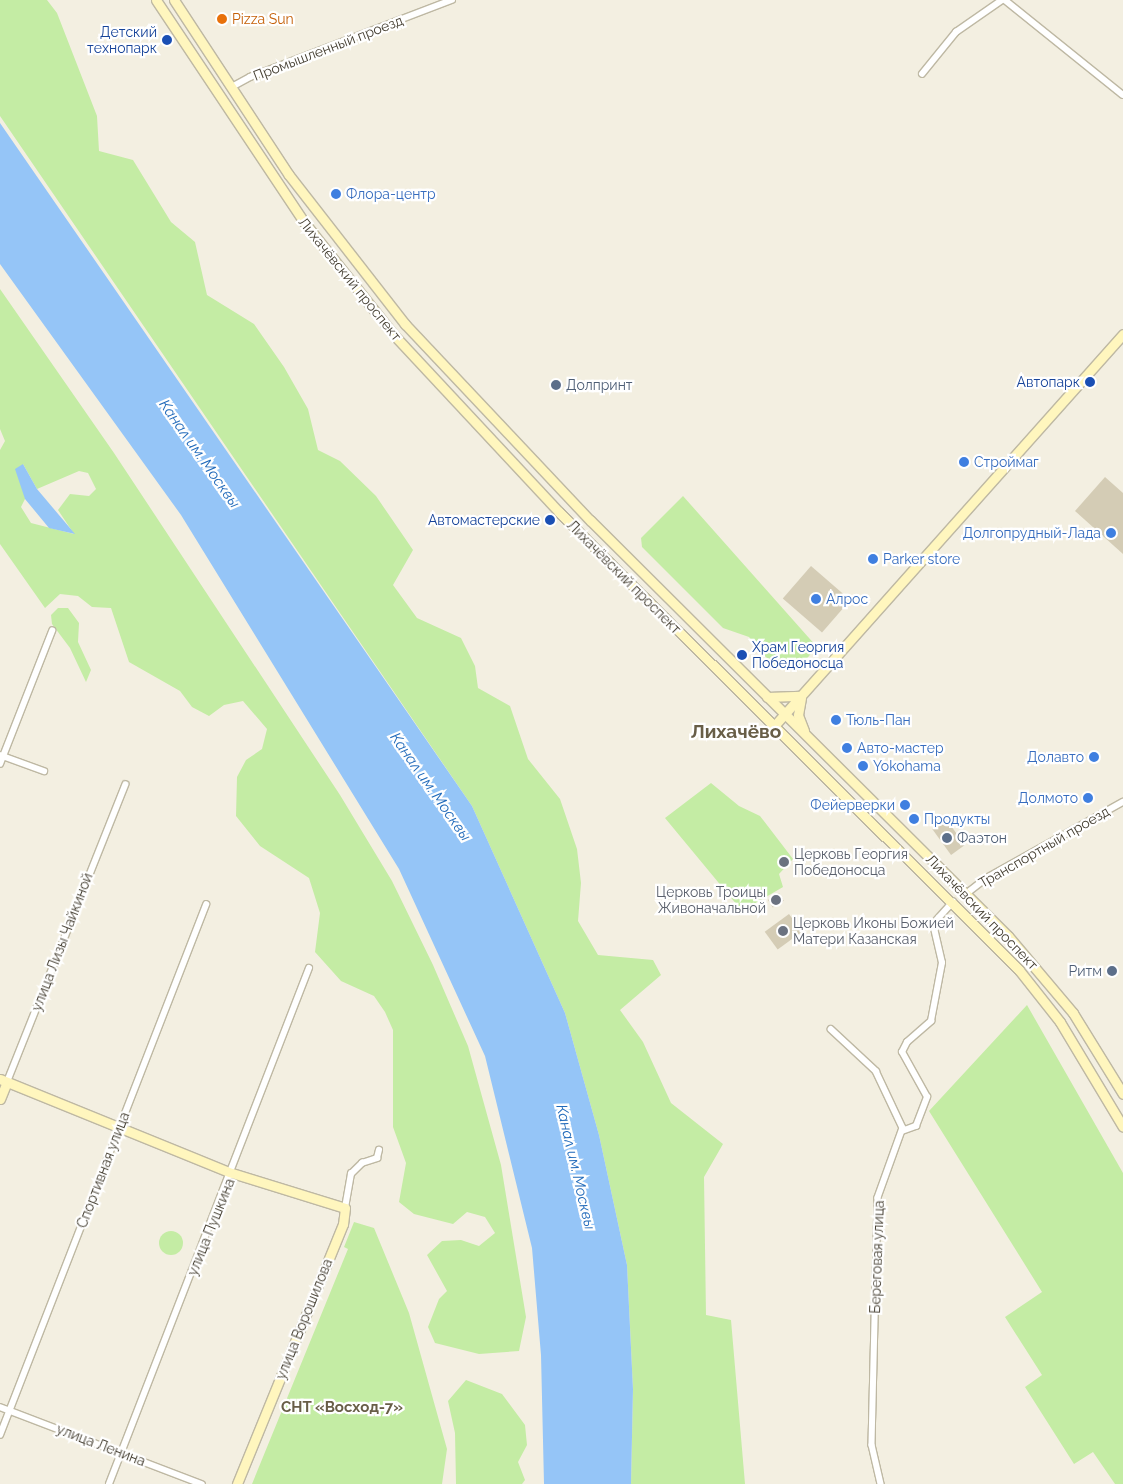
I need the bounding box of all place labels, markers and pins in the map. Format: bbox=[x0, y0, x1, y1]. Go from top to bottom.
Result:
place label: Pizza Sun bbox=[232, 11, 294, 27]
marker: Pizza Sun bbox=[216, 13, 228, 25]
place label: Детский технопарк bbox=[87, 24, 157, 56]
marker: Детский технопарк bbox=[161, 34, 173, 46]
place label: Флора-центр bbox=[346, 186, 436, 202]
marker: Флора-центр bbox=[330, 188, 342, 200]
place label: Автопарк bbox=[1017, 374, 1080, 390]
marker: Автопарк bbox=[1084, 376, 1096, 388]
place label: Долпринт bbox=[566, 377, 633, 393]
marker: Долпринт bbox=[550, 379, 562, 391]
place label: Строймаг bbox=[974, 454, 1039, 470]
marker: Строймаг bbox=[958, 456, 970, 468]
place label: Автомастерские bbox=[428, 512, 540, 528]
marker: Автомастерские bbox=[544, 514, 556, 526]
place label: Долгопрудный-Лада bbox=[963, 525, 1101, 541]
marker: Долгопрудный-Лада bbox=[1105, 527, 1117, 539]
place label: Parker store bbox=[883, 551, 960, 567]
marker: Parker store bbox=[867, 553, 879, 565]
place label: Алрос bbox=[826, 591, 868, 607]
marker: Алрос bbox=[810, 593, 822, 605]
place label: Храм Георгия Победоносца bbox=[752, 639, 844, 672]
marker: Храм Георгия Победоносца bbox=[736, 649, 748, 661]
place label: Тюль-Пан bbox=[846, 712, 911, 728]
marker: Тюль-Пан bbox=[830, 714, 842, 726]
place label: Авто-мастер bbox=[857, 740, 944, 756]
marker: Авто-мастер bbox=[841, 742, 853, 754]
place label: Долавто bbox=[1027, 749, 1084, 765]
marker: Долавто bbox=[1088, 751, 1100, 763]
place label: Yokohama bbox=[873, 758, 941, 774]
marker: Yokohama bbox=[857, 760, 869, 772]
place label: Долмото bbox=[1018, 790, 1078, 806]
marker: Долмото bbox=[1082, 792, 1094, 804]
place label: Фейерверки bbox=[810, 797, 895, 813]
marker: Фейерверки bbox=[899, 799, 911, 811]
place label: Продукты bbox=[924, 811, 990, 827]
marker: Продукты bbox=[908, 813, 920, 825]
place label: Фаэтон bbox=[957, 830, 1007, 846]
marker: Фаэтон bbox=[941, 832, 953, 844]
place label: Церковь Георгия Победоносца bbox=[794, 846, 908, 879]
marker: Церковь Георгия Победоносца bbox=[778, 856, 790, 868]
place label: Церковь Троицы Живоначальной bbox=[656, 884, 766, 916]
marker: Церковь Троицы Живоначальной bbox=[770, 894, 782, 906]
place label: Церковь Иконы Божией Матери Казанская bbox=[793, 915, 954, 948]
marker: Церковь Иконы Божией Матери Казанская bbox=[777, 925, 789, 937]
place label: Ритм bbox=[1068, 963, 1102, 979]
marker: Ритм bbox=[1106, 965, 1118, 977]

